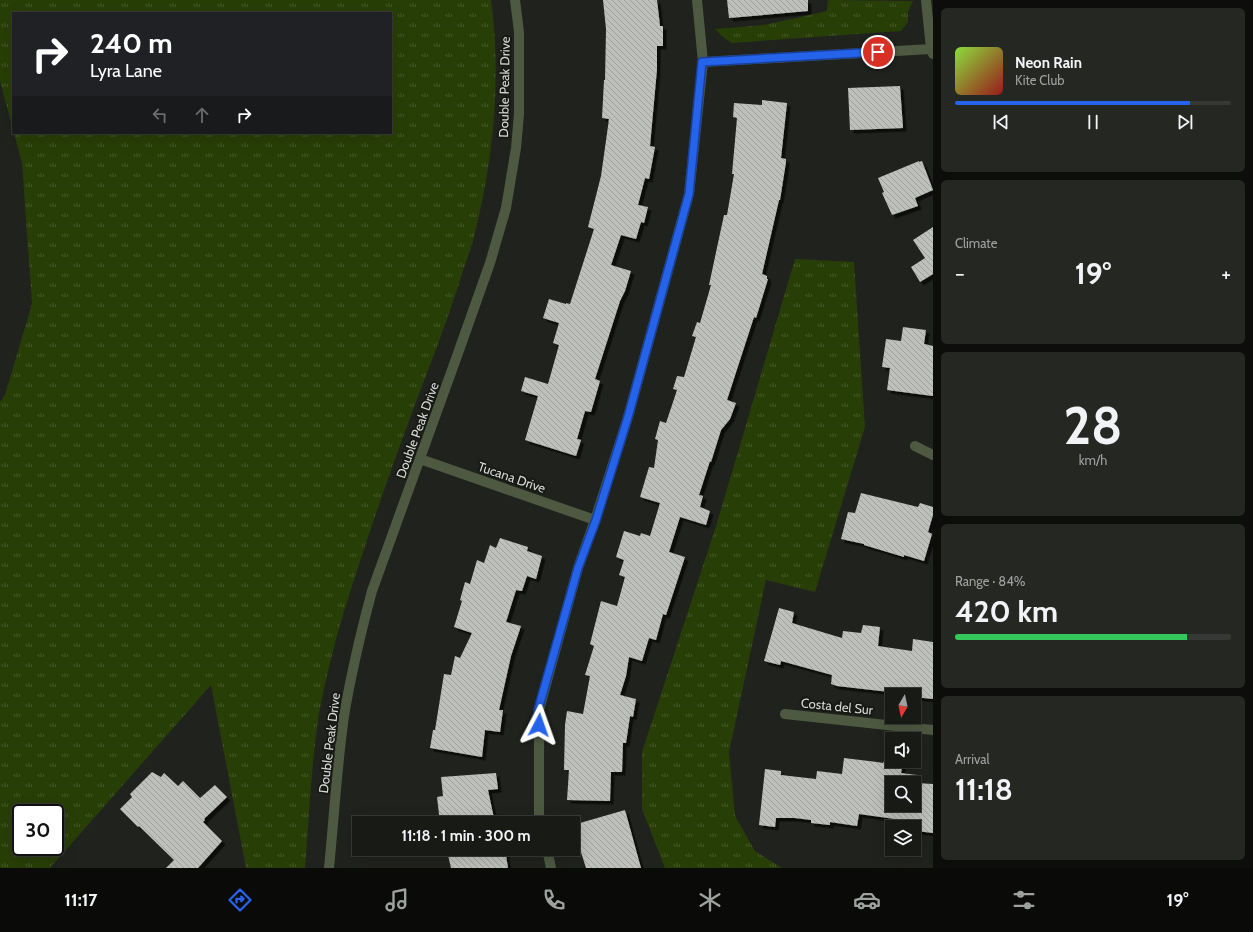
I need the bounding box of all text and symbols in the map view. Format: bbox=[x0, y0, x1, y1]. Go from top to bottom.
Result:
text: 240 m bbox=[90, 26, 173, 60]
icon: right bbox=[24, 28, 76, 80]
pin bbox=[861, 35, 895, 69]
street label: Double Peak Drive bbox=[495, 36, 513, 138]
icon: arrive bbox=[867, 41, 889, 63]
text: Neon Rain bbox=[1015, 54, 1082, 72]
text: Lyra Lane bbox=[90, 60, 162, 82]
text: Kite Club bbox=[1015, 72, 1064, 88]
icon: left bbox=[149, 104, 171, 126]
icon: ahead bbox=[191, 104, 213, 126]
icon: right bbox=[233, 104, 255, 126]
icon: previous bbox=[990, 111, 1012, 133]
icon: pause bbox=[1082, 111, 1104, 133]
icon: next bbox=[1174, 111, 1196, 133]
text: Climate bbox=[955, 235, 997, 251]
text: 19° bbox=[1075, 255, 1111, 292]
text: − bbox=[955, 260, 965, 287]
text: + bbox=[1221, 260, 1231, 287]
street label: Double Peak Drive bbox=[392, 379, 442, 480]
text: 28 bbox=[1064, 394, 1122, 457]
text: km/h bbox=[1079, 452, 1107, 468]
street label: Tucana Drive bbox=[476, 458, 548, 496]
text: Range · 84% bbox=[955, 573, 1025, 589]
text: 420 km bbox=[955, 593, 1058, 630]
north arrow bbox=[885, 688, 921, 724]
map controls bbox=[885, 688, 921, 856]
street label: Double Peak Drive bbox=[315, 691, 343, 794]
street label: Costa del Sur bbox=[800, 694, 875, 718]
position arrow bbox=[518, 704, 560, 746]
button: sound bbox=[885, 732, 921, 768]
text: Arrival bbox=[955, 751, 990, 767]
text: 11:18 bbox=[955, 771, 1013, 808]
button: search bbox=[885, 776, 921, 812]
speed limit sign: 30 bbox=[12, 804, 64, 856]
button: layers bbox=[885, 820, 921, 856]
text: 11:18 · 1 min · 300 m bbox=[402, 827, 530, 845]
icon: directions bbox=[226, 886, 254, 914]
icon: music bbox=[383, 886, 411, 914]
icon: phone bbox=[540, 886, 568, 914]
icon: climate bbox=[696, 886, 724, 914]
icon: car bbox=[853, 886, 881, 914]
icon: filters bbox=[1010, 886, 1038, 914]
text: 11:17 bbox=[64, 889, 97, 911]
text: 19° bbox=[1167, 889, 1189, 911]

